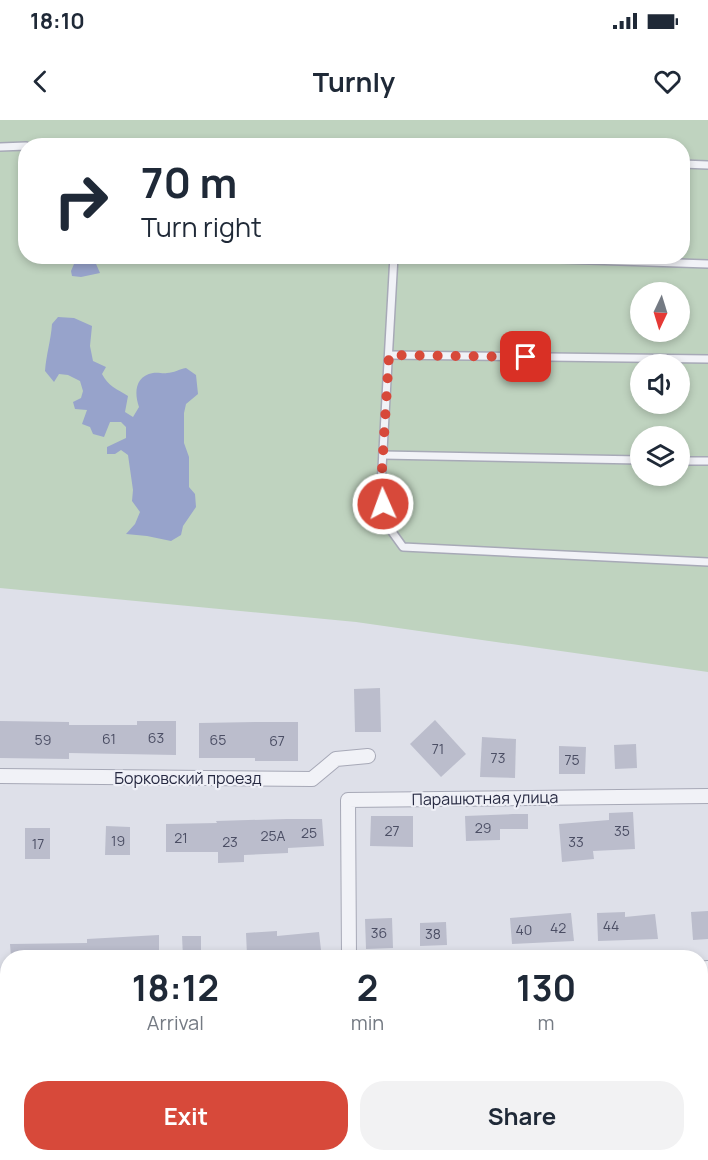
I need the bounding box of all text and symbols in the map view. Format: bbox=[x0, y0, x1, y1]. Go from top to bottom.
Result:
text: 18:10 bbox=[30, 6, 85, 36]
text: Turnly bbox=[313, 63, 395, 100]
icon: back bbox=[24, 65, 57, 98]
icon: heart bbox=[651, 65, 684, 98]
text: 70 m bbox=[141, 153, 237, 211]
icon: right bbox=[42, 162, 120, 240]
text: Turn right bbox=[141, 208, 262, 245]
north arrow bbox=[630, 282, 690, 342]
map controls bbox=[630, 282, 690, 486]
pin bbox=[500, 331, 551, 382]
icon: arrive bbox=[509, 340, 542, 373]
button: sound bbox=[630, 354, 690, 414]
button: layers bbox=[630, 426, 690, 486]
position arrow bbox=[351, 472, 415, 536]
house number: 63 bbox=[148, 728, 164, 747]
house number: 61 bbox=[102, 729, 116, 748]
house number: 59 bbox=[35, 730, 51, 749]
house number: 65 bbox=[210, 730, 226, 749]
house number: 67 bbox=[269, 731, 285, 750]
house number: 71 bbox=[432, 739, 444, 758]
house number: 73 bbox=[491, 748, 505, 767]
house number: 75 bbox=[564, 750, 580, 769]
street label: Борковский проезд bbox=[114, 767, 262, 789]
street label: Парашютная улица bbox=[412, 786, 558, 810]
house number: 29 bbox=[475, 818, 491, 837]
house number: 27 bbox=[384, 821, 400, 840]
house number: 35 bbox=[614, 821, 630, 840]
house number: 25 bbox=[301, 823, 317, 842]
house number: 25А bbox=[261, 826, 286, 845]
house number: 21 bbox=[174, 828, 188, 847]
house number: 19 bbox=[111, 831, 125, 850]
house number: 23 bbox=[222, 832, 238, 851]
house number: 33 bbox=[568, 832, 584, 851]
house number: 17 bbox=[32, 834, 44, 853]
house number: 44 bbox=[603, 916, 619, 935]
house number: 42 bbox=[550, 918, 566, 937]
house number: 40 bbox=[516, 920, 532, 939]
house number: 36 bbox=[371, 923, 387, 942]
house number: 38 bbox=[425, 924, 441, 943]
text: 18:12 bbox=[132, 963, 219, 1012]
text: 2 bbox=[357, 963, 378, 1012]
text: 130 bbox=[516, 963, 576, 1012]
text: Arrival bbox=[147, 1009, 204, 1036]
text: min bbox=[351, 1009, 384, 1036]
text: m bbox=[538, 1009, 555, 1036]
button: Exit bbox=[24, 1081, 348, 1150]
button: Share bbox=[360, 1081, 684, 1150]

